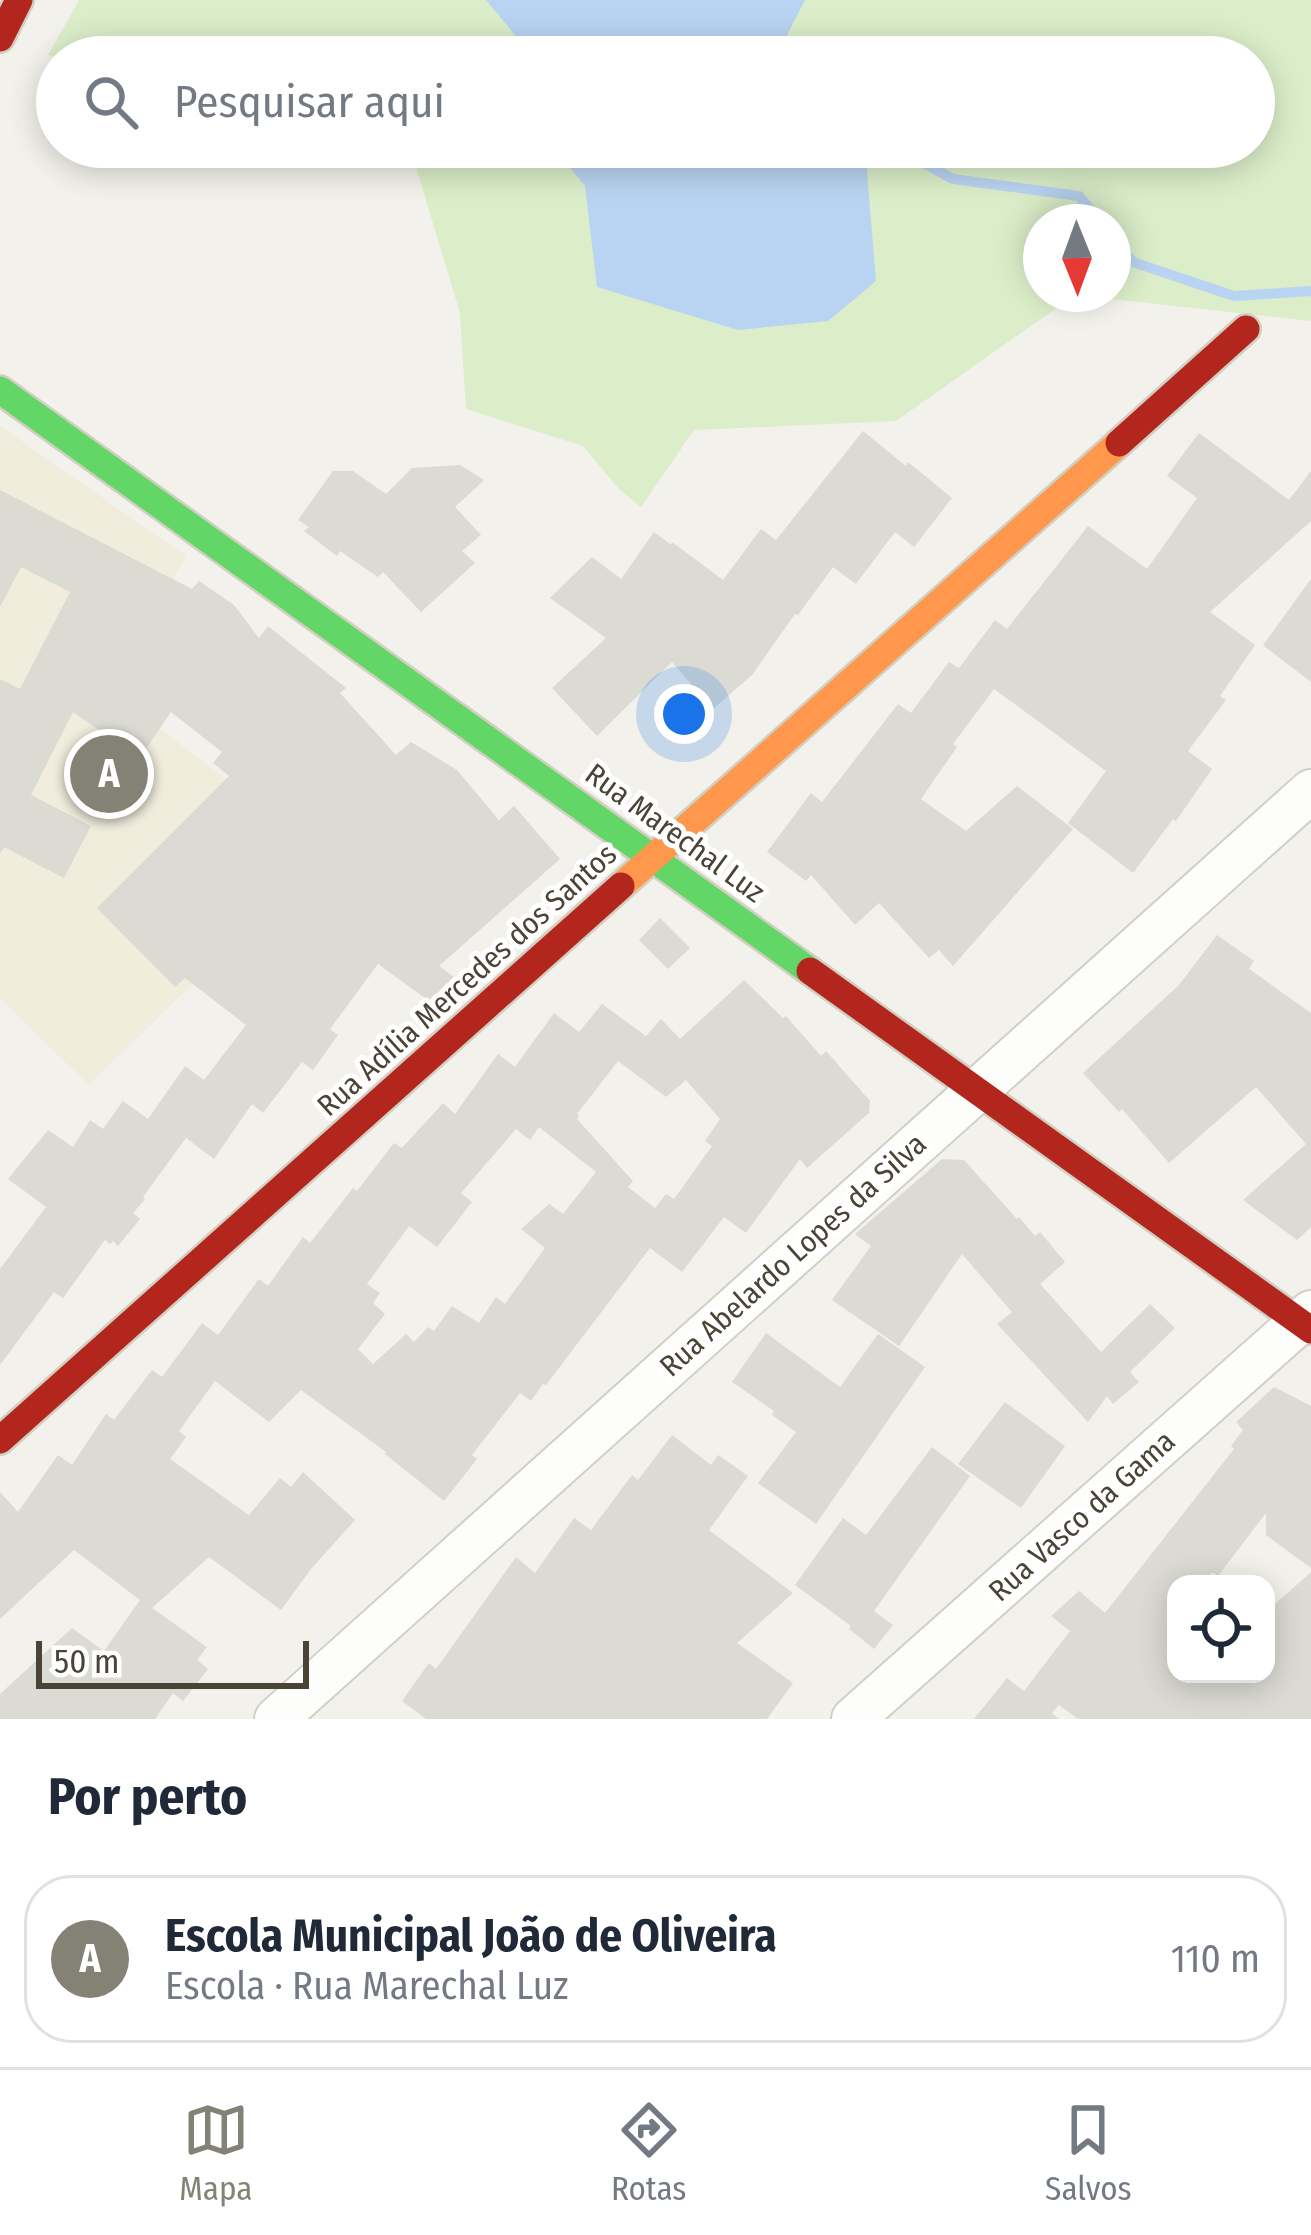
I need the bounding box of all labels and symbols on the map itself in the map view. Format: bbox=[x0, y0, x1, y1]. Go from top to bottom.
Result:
north arrow bbox=[1023, 204, 1131, 312]
your location bbox=[654, 684, 714, 744]
pin: A bbox=[70, 729, 148, 819]
street label: Rua Marechal Luz bbox=[578, 756, 772, 910]
street label: Rua Adília Mercedes dos Santos bbox=[310, 836, 624, 1124]
street label: Rua Abelardo Lopes da Silva bbox=[652, 1126, 934, 1384]
street label: Rua Vasco da Gama bbox=[982, 1423, 1182, 1609]
scale bar bbox=[36, 1635, 309, 1688]

